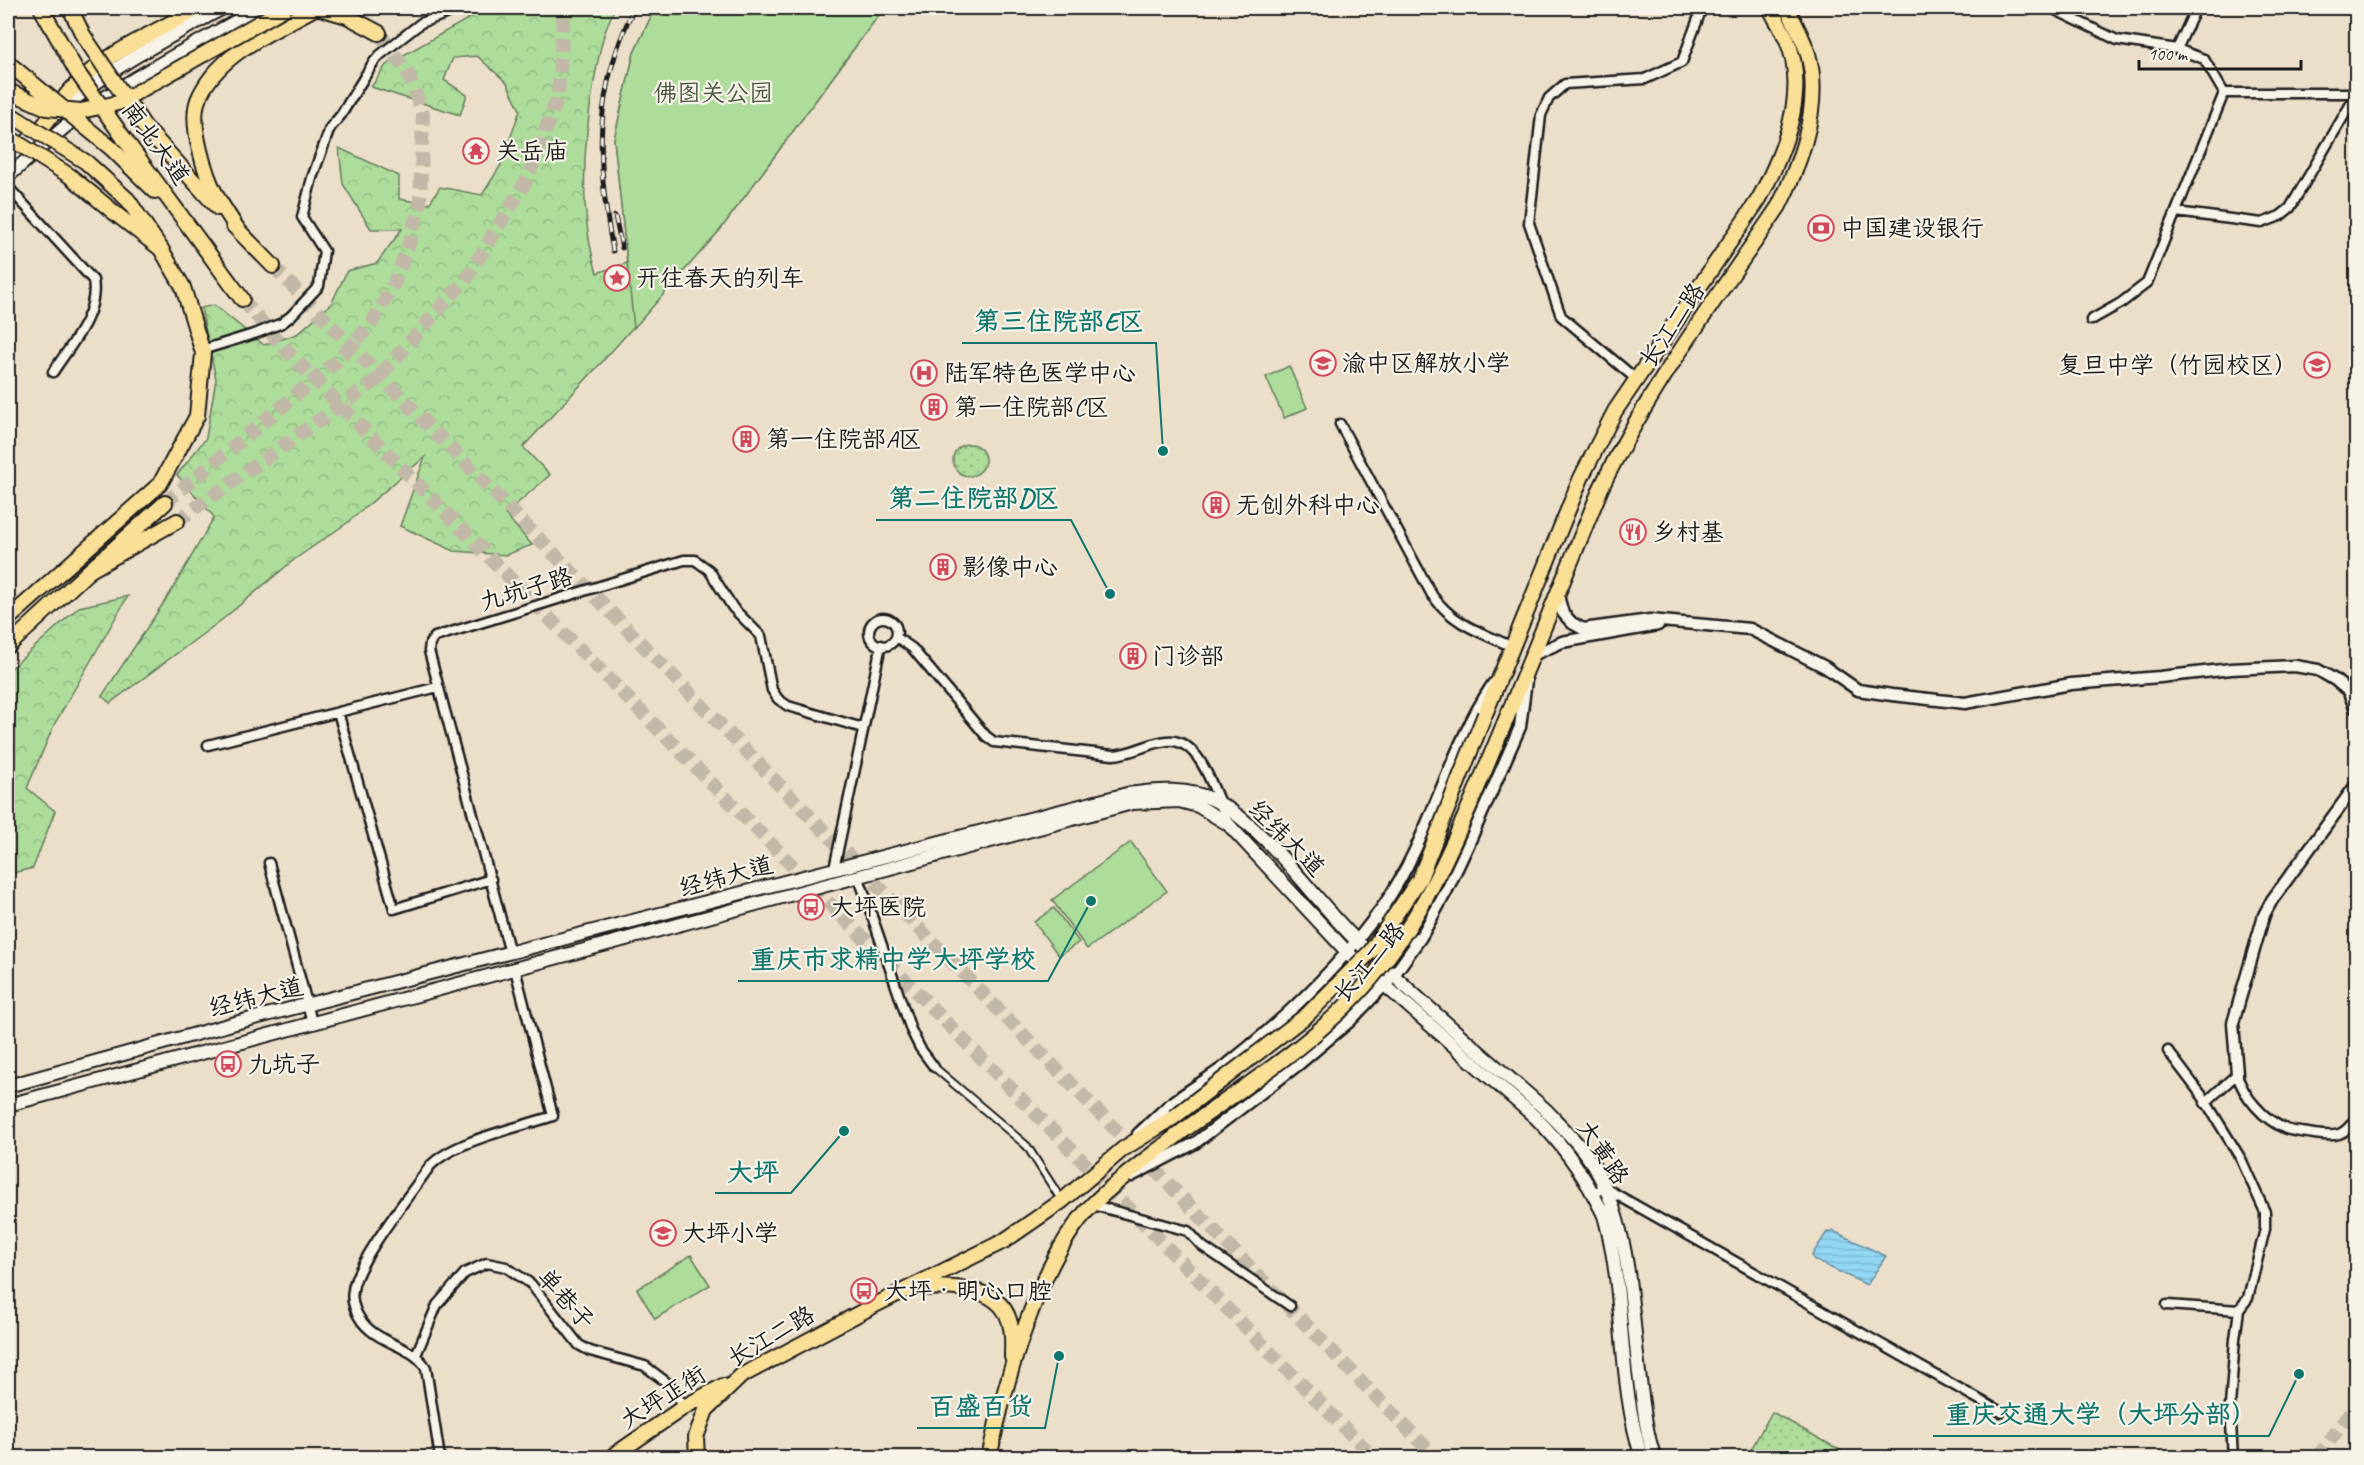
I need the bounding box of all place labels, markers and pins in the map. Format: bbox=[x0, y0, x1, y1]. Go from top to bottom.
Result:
temple icon: 关岳庙 bbox=[461, 136, 491, 166]
place label: 关岳庙 bbox=[496, 136, 568, 166]
bank icon: 中国建设银行 bbox=[1806, 213, 1836, 243]
place label: 中国建设银行 bbox=[1840, 213, 1984, 243]
place icon: 开往春天的列车 bbox=[602, 263, 632, 293]
place label: 开往春天的列车 bbox=[636, 263, 804, 293]
callout: 第三住院部E区 bbox=[962, 299, 1156, 343]
school or university icon: 渝中区解放小学 bbox=[1308, 348, 1338, 378]
place label: 渝中区解放小学 bbox=[1342, 348, 1510, 378]
place label: 复旦中学（竹园校区） bbox=[2058, 350, 2298, 380]
school or university icon: 复旦中学（竹园校区） bbox=[2302, 350, 2332, 380]
hospital icon: 陆军特色医学中心 bbox=[909, 358, 939, 388]
place label: 陆军特色医学中心 bbox=[944, 358, 1136, 388]
building icon: 第一住院部C区 bbox=[919, 392, 949, 422]
place label: 第一住院部C区 bbox=[954, 392, 1109, 422]
building icon: 第一住院部A区 bbox=[731, 424, 761, 454]
place label: 第一住院部A区 bbox=[766, 424, 922, 454]
callout: 第二住院部D区 bbox=[876, 476, 1071, 520]
building icon: 无创外科中心 bbox=[1201, 490, 1231, 520]
place label: 无创外科中心 bbox=[1236, 490, 1380, 520]
restaurant icon: 乡村基 bbox=[1618, 517, 1648, 547]
place label: 乡村基 bbox=[1652, 517, 1724, 547]
building icon: 影像中心 bbox=[928, 552, 958, 582]
place label: 影像中心 bbox=[962, 552, 1058, 582]
building icon: 门诊部 bbox=[1118, 641, 1148, 671]
place label: 门诊部 bbox=[1152, 641, 1224, 671]
bus stop icon: 大坪医院 bbox=[796, 892, 826, 922]
place label: 大坪医院 bbox=[830, 892, 926, 922]
callout: 重庆市求精中学大坪学校 bbox=[738, 937, 1048, 981]
bus stop icon: 九坑子 bbox=[213, 1049, 243, 1079]
place label: 九坑子 bbox=[248, 1049, 320, 1079]
callout: 大坪 bbox=[715, 1149, 791, 1193]
school or university icon: 大坪小学 bbox=[648, 1218, 678, 1248]
place label: 大坪小学 bbox=[682, 1218, 778, 1248]
bus stop icon: 大坪‧明心口腔 bbox=[849, 1276, 879, 1306]
place label: 大坪‧明心口腔 bbox=[884, 1276, 1052, 1306]
callout: 百盛百货 bbox=[917, 1384, 1045, 1428]
callout: 重庆交通大学（大坪分部） bbox=[1933, 1392, 2269, 1436]

